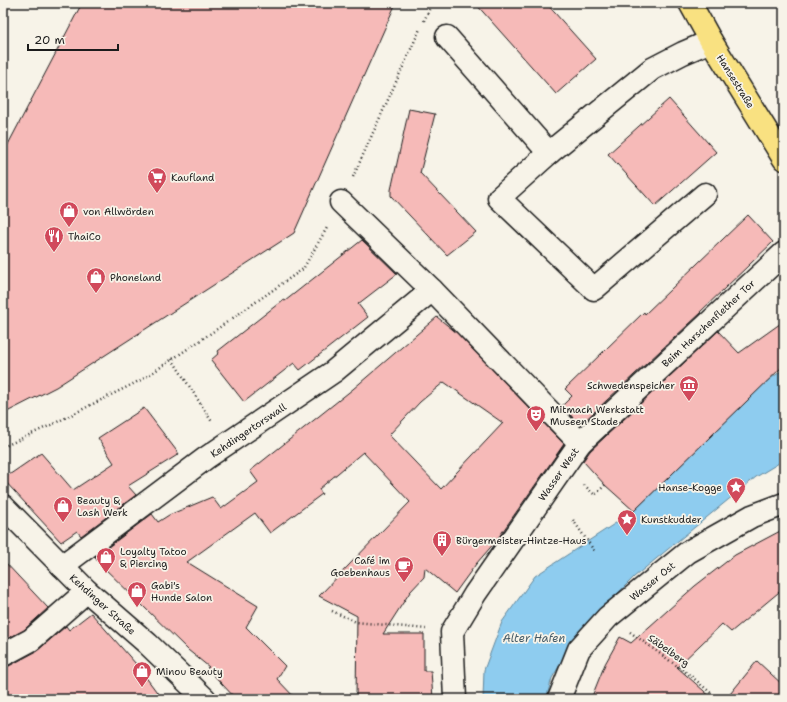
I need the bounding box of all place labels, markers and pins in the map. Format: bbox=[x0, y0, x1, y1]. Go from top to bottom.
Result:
supermarket icon: Kaufland bbox=[146, 166, 168, 194]
place label: Kaufland bbox=[171, 171, 215, 184]
shop icon: von Allwörden bbox=[58, 200, 80, 228]
place label: von Allwörden bbox=[83, 205, 154, 218]
restaurant icon: ThaiCo bbox=[43, 225, 65, 253]
place label: ThaiCo bbox=[68, 230, 101, 243]
shop icon: Phoneland bbox=[85, 266, 107, 294]
place label: Phoneland bbox=[110, 271, 162, 284]
museum icon: Schwedenspeicher bbox=[678, 374, 700, 402]
place label: Schwedenspeicher bbox=[587, 379, 675, 392]
place label: Mitmach Werkstatt Museen Stade bbox=[550, 403, 644, 428]
theatre icon: Mitmach Werkstatt Museen Stade bbox=[525, 404, 547, 432]
place icon: Hanse-Kogge bbox=[725, 476, 747, 504]
place label: Hanse-Kogge bbox=[658, 481, 722, 494]
place label: Beauty & Lash Werk bbox=[77, 494, 128, 519]
shop icon: Beauty & Lash Werk bbox=[52, 495, 74, 523]
place icon: Kunstkudder bbox=[616, 508, 638, 536]
place label: Kunstkudder bbox=[641, 513, 702, 526]
building icon: Bürgermeister-Hintze-Haus bbox=[431, 529, 453, 557]
place label: Bürgermeister-Hintze-Haus bbox=[456, 534, 586, 547]
place label: Loyalty Tatoo & Piercing bbox=[120, 545, 187, 570]
shop icon: Loyalty Tatoo & Piercing bbox=[95, 546, 117, 574]
place label: Café im Goebenhaus bbox=[330, 554, 390, 579]
cafe icon: Café im Goebenhaus bbox=[393, 555, 415, 583]
place label: Gabi's Hunde Salon bbox=[151, 579, 212, 604]
shop icon: Gabi's Hunde Salon bbox=[126, 580, 148, 608]
shop icon: Minou Beauty bbox=[131, 660, 153, 688]
place label: Minou Beauty bbox=[156, 665, 223, 678]

